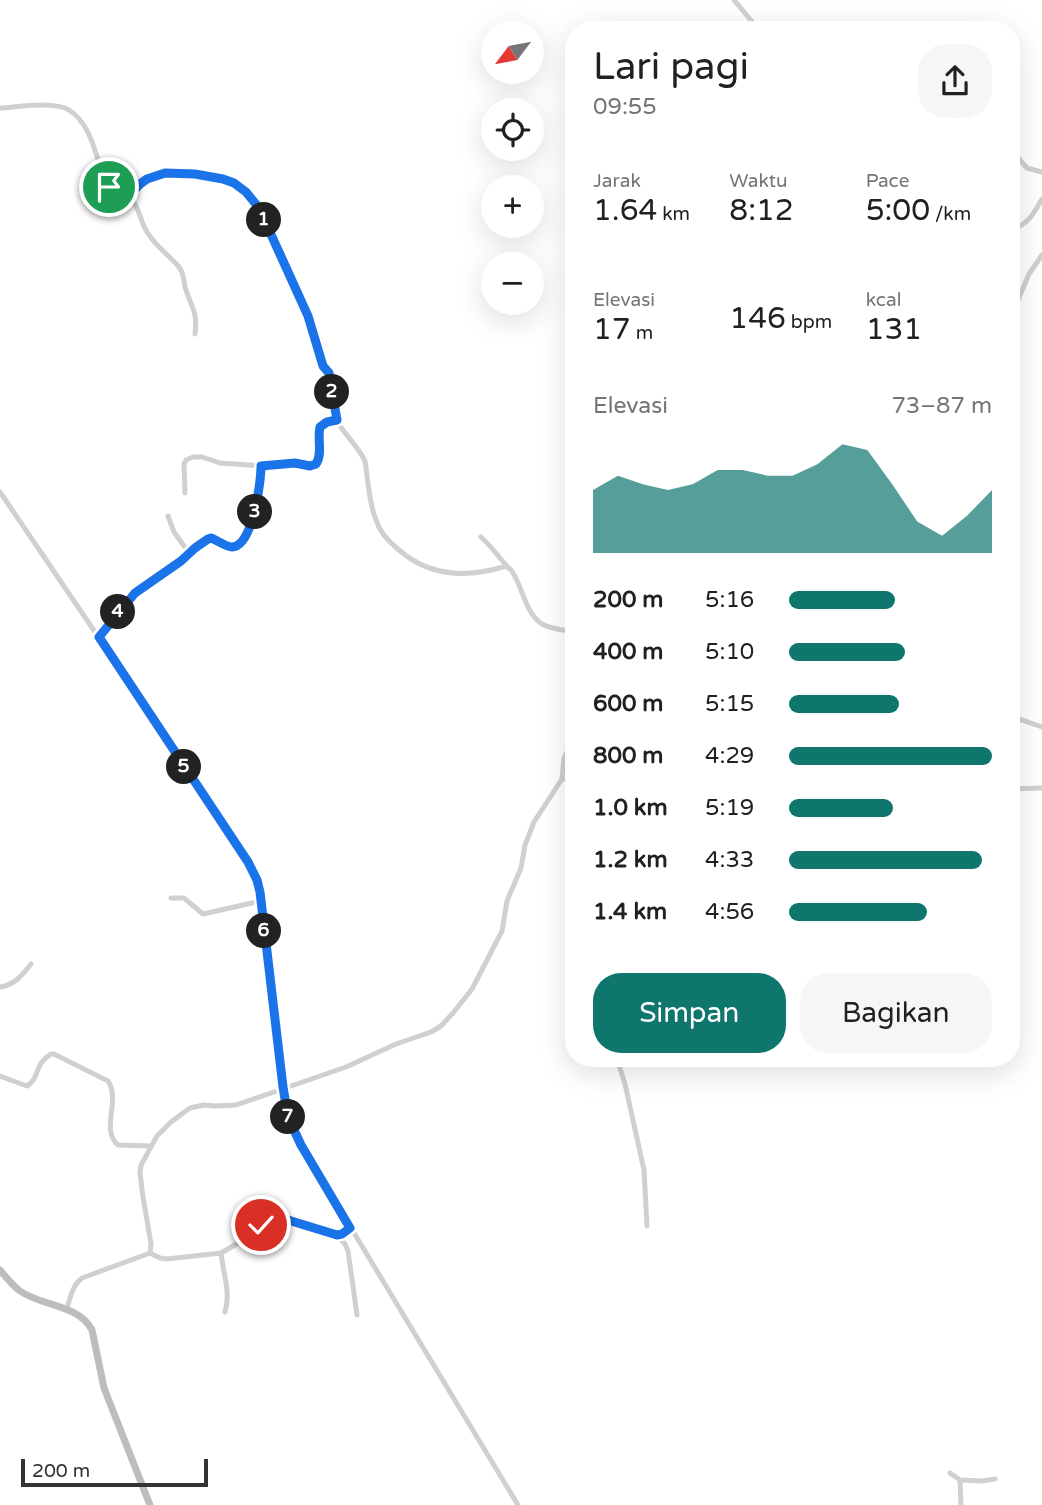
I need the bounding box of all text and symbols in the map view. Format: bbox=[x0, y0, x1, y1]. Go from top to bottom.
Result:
north arrow bbox=[481, 21, 544, 84]
map controls bbox=[481, 21, 544, 315]
text: Lari pagi bbox=[593, 44, 749, 90]
button: share bbox=[918, 44, 992, 118]
text: 09:55 bbox=[593, 93, 657, 121]
button: locate bbox=[481, 98, 544, 161]
pin bbox=[79, 157, 139, 217]
icon: arrive bbox=[90, 168, 128, 206]
text: Jarak bbox=[593, 170, 641, 192]
text: Waktu bbox=[729, 170, 788, 192]
text: Pace bbox=[866, 170, 909, 192]
button: + bbox=[481, 175, 544, 238]
text: 1.64 bbox=[593, 192, 657, 229]
text: 8:12 bbox=[729, 192, 794, 229]
text: 5:00 bbox=[866, 192, 930, 229]
pin: 1 bbox=[246, 202, 282, 238]
text: km bbox=[657, 203, 690, 225]
text: /km bbox=[930, 203, 971, 225]
text: 1 bbox=[258, 208, 269, 230]
button: − bbox=[481, 252, 544, 315]
text: Elevasi bbox=[593, 289, 655, 311]
text: kcal bbox=[866, 289, 901, 311]
text: 146 bbox=[729, 300, 786, 337]
text: 17 bbox=[593, 311, 631, 348]
text: bpm bbox=[786, 311, 832, 333]
text: 131 bbox=[866, 311, 922, 348]
text: m bbox=[631, 322, 653, 344]
pin: 2 bbox=[314, 374, 350, 410]
text: 2 bbox=[326, 380, 337, 402]
text: Elevasi bbox=[593, 392, 668, 420]
text: 73–87 m bbox=[891, 392, 992, 420]
pin: 3 bbox=[238, 494, 272, 530]
text: 3 bbox=[249, 500, 260, 522]
text: 200 m bbox=[593, 586, 663, 614]
text: 5:16 bbox=[705, 586, 754, 614]
pin: 4 bbox=[100, 594, 136, 630]
text: 4 bbox=[112, 600, 123, 622]
text: 400 m bbox=[593, 638, 663, 666]
text: 5:10 bbox=[705, 638, 754, 666]
text: 600 m bbox=[593, 690, 663, 718]
text: 5:15 bbox=[705, 690, 754, 718]
text: 800 m bbox=[593, 742, 663, 770]
text: 4:29 bbox=[705, 742, 754, 770]
pin: 5 bbox=[166, 750, 202, 784]
text: 5 bbox=[178, 755, 189, 777]
text: 1.0 km bbox=[593, 794, 668, 822]
text: 5:19 bbox=[705, 794, 754, 822]
text: 1.2 km bbox=[593, 846, 668, 874]
text: 4:33 bbox=[705, 846, 754, 874]
text: 1.4 km bbox=[593, 898, 667, 926]
text: 4:56 bbox=[705, 898, 754, 926]
pin: 6 bbox=[246, 914, 282, 948]
text: 6 bbox=[258, 919, 269, 941]
button: Simpan bbox=[593, 973, 786, 1053]
button: Bagikan bbox=[800, 973, 992, 1053]
pin: 7 bbox=[270, 1100, 306, 1134]
text: 7 bbox=[282, 1105, 293, 1127]
pin bbox=[231, 1195, 291, 1255]
icon: check bbox=[242, 1206, 280, 1244]
scale bar bbox=[21, 1456, 208, 1488]
text: 200 m bbox=[32, 1460, 90, 1482]

